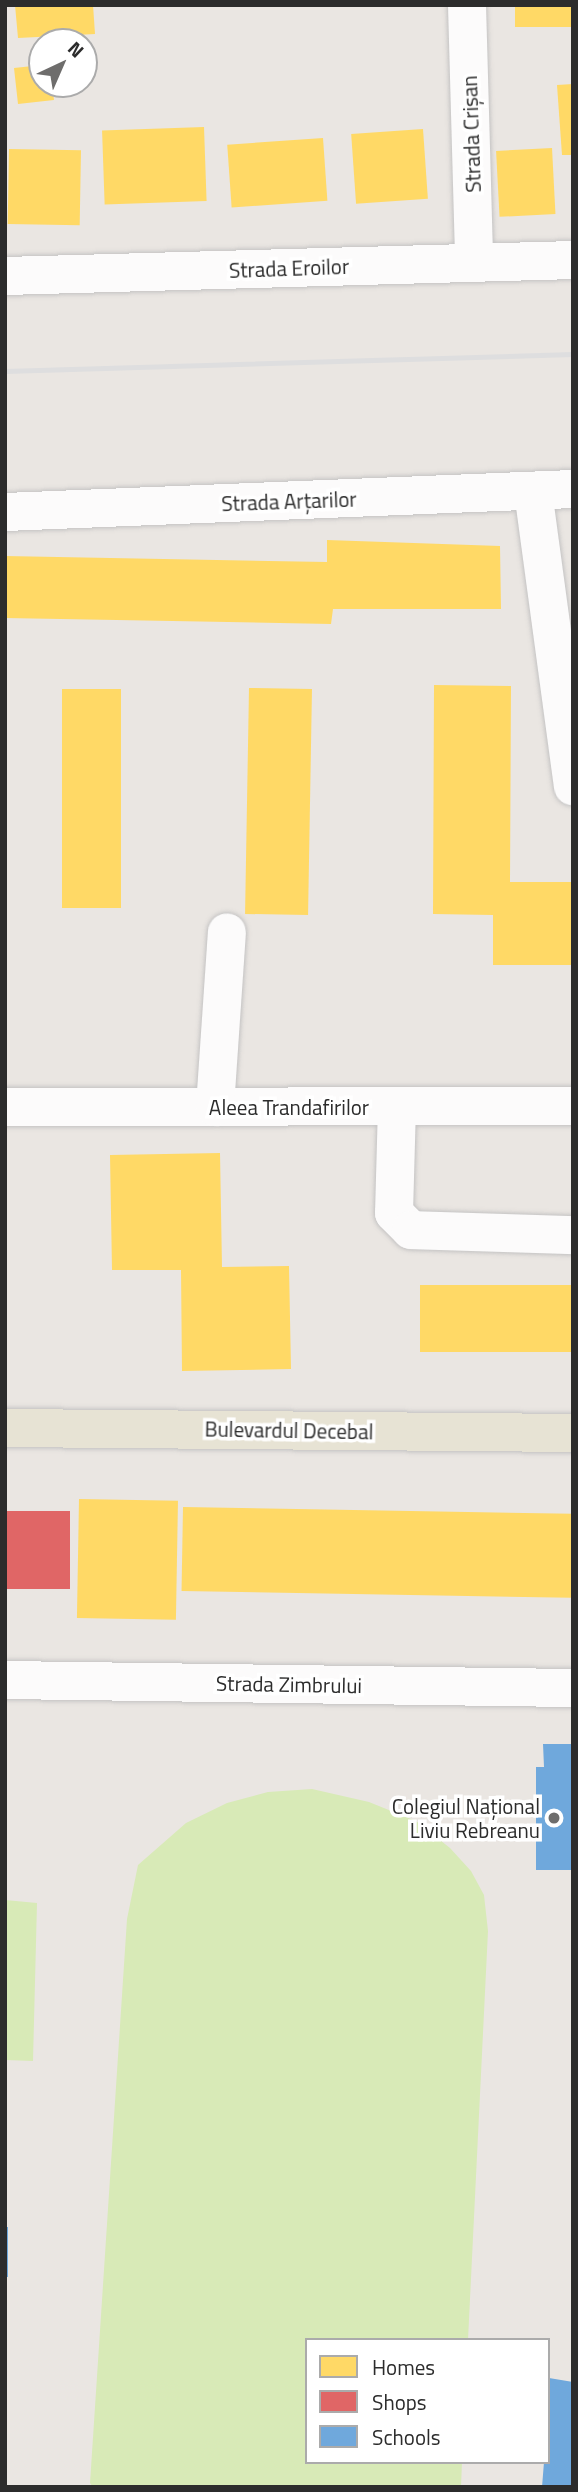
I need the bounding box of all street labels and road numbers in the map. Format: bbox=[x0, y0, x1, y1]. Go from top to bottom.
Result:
street label: Strada Crișan bbox=[456, 75, 486, 193]
street label: Strada Eroilor bbox=[229, 253, 349, 283]
street label: Strada Arțarilor bbox=[221, 486, 357, 516]
street label: Aleea Trandafirilor bbox=[209, 1094, 369, 1120]
street label: Bulevardul Decebal bbox=[204, 1416, 374, 1444]
street label: Strada Zimbrului bbox=[216, 1670, 362, 1698]

